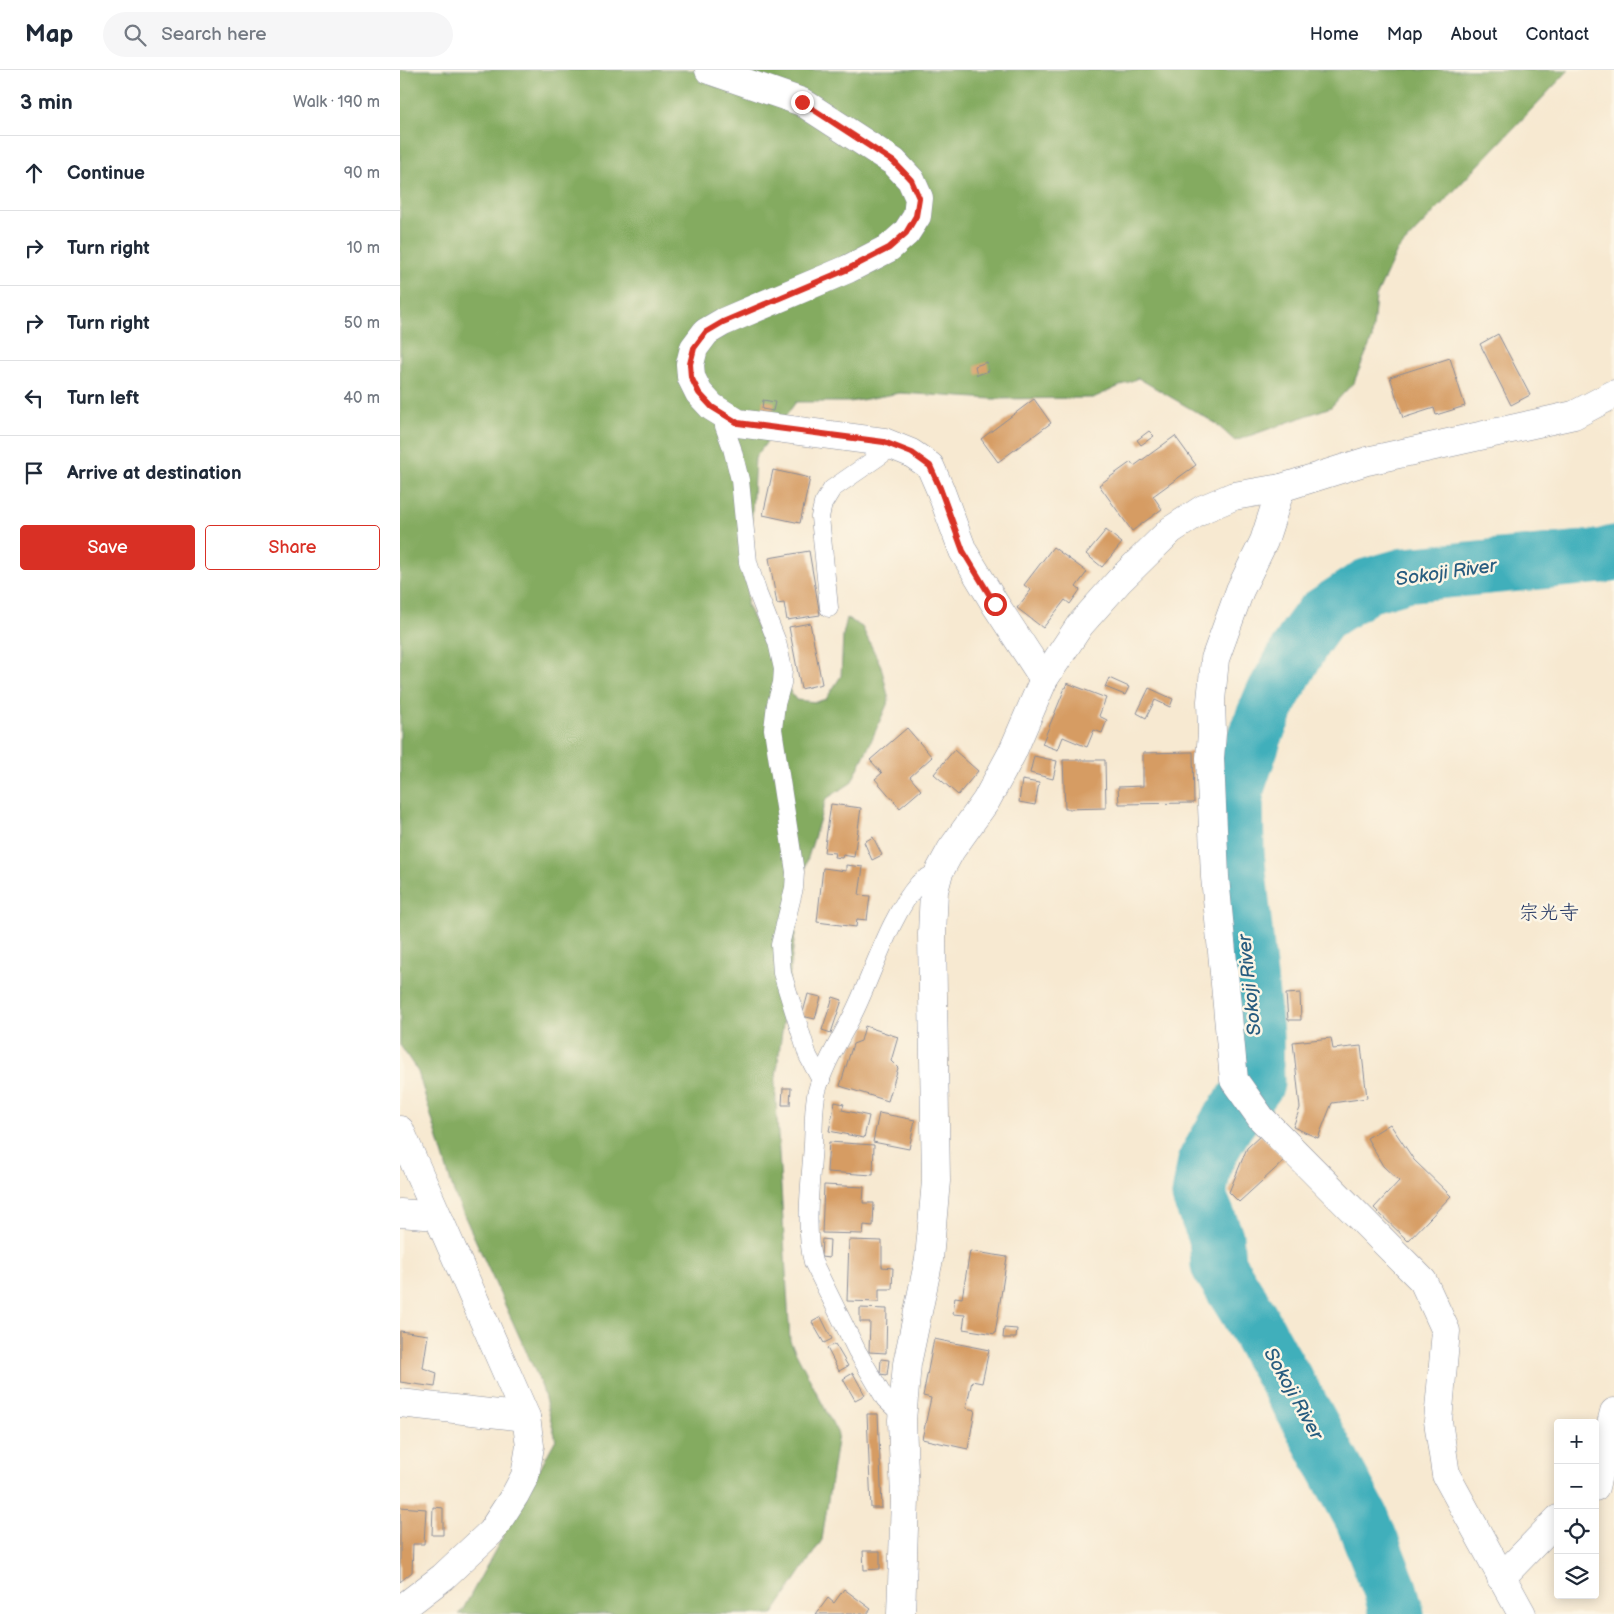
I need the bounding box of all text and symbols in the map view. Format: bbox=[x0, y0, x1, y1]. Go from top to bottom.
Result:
search box bbox=[103, 12, 453, 57]
text: Map bbox=[25, 20, 73, 49]
icon: search bbox=[121, 21, 149, 49]
text: Search here bbox=[161, 23, 267, 46]
text: Home bbox=[1310, 24, 1359, 45]
text: Map bbox=[1387, 24, 1423, 45]
text: About bbox=[1451, 24, 1498, 45]
text: Contact bbox=[1526, 24, 1589, 45]
text: 3 min bbox=[20, 90, 73, 115]
route end bbox=[791, 91, 814, 114]
text: Walk · 190 m bbox=[293, 93, 380, 112]
icon: ahead bbox=[20, 159, 48, 187]
text: Continue bbox=[67, 162, 145, 185]
text: 90 m bbox=[344, 164, 380, 183]
icon: right bbox=[20, 234, 48, 262]
text: Turn right bbox=[67, 237, 150, 260]
text: 10 m bbox=[347, 239, 380, 258]
icon: right bbox=[20, 309, 48, 337]
text: Turn right bbox=[67, 312, 150, 335]
text: 50 m bbox=[344, 314, 380, 333]
icon: left bbox=[20, 384, 48, 412]
text: Turn left bbox=[67, 387, 139, 410]
text: 40 m bbox=[343, 389, 380, 408]
icon: arrive bbox=[20, 459, 48, 487]
text: Arrive at destination bbox=[67, 462, 242, 485]
button: Save bbox=[20, 525, 195, 570]
button: Share bbox=[205, 525, 380, 570]
water label: Sokoji River bbox=[1394, 554, 1499, 591]
route start bbox=[984, 593, 1007, 616]
district label: 宗光寺 bbox=[1519, 901, 1579, 925]
water label: Sokoji River bbox=[1233, 932, 1267, 1037]
water label: Sokoji River bbox=[1258, 1344, 1328, 1445]
map controls bbox=[1554, 1419, 1599, 1599]
button: + bbox=[1554, 1419, 1599, 1464]
button: − bbox=[1554, 1464, 1599, 1509]
button: locate bbox=[1554, 1509, 1599, 1554]
button: layers bbox=[1554, 1554, 1599, 1599]

